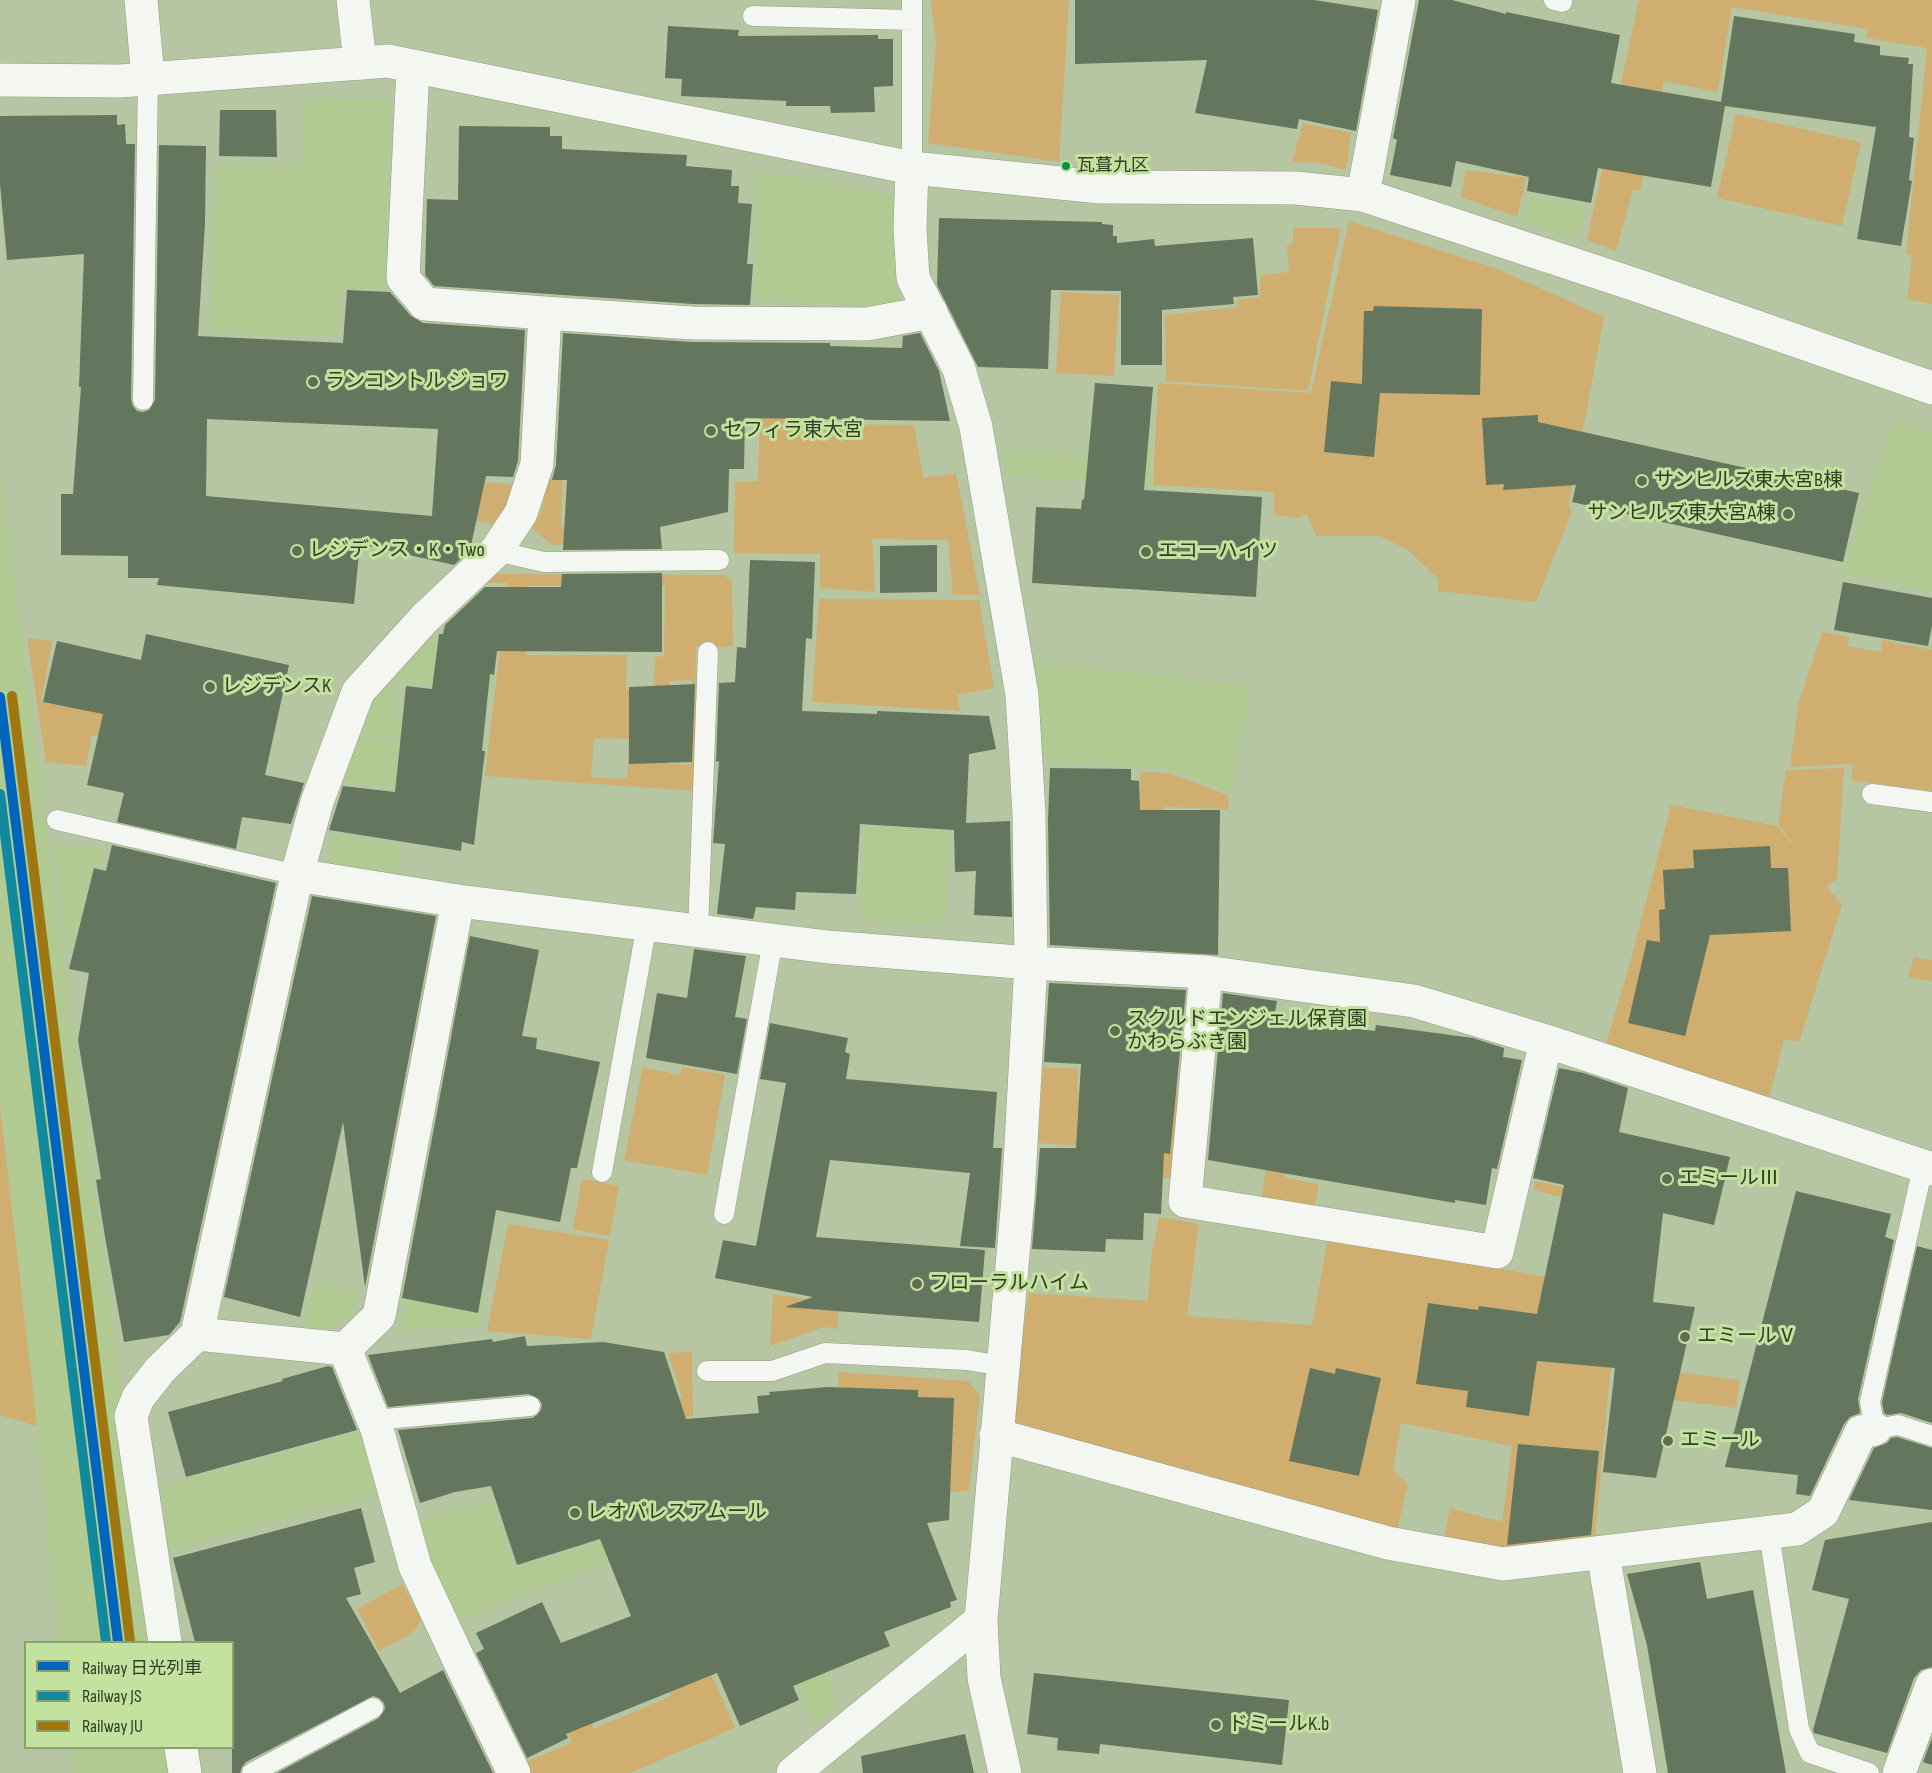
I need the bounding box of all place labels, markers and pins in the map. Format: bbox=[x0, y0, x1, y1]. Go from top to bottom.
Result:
place label: 瓦葺九区 bbox=[1077, 155, 1149, 177]
marker: 瓦葺九区 bbox=[1060, 160, 1072, 172]
place label: ランコントル ジョワ bbox=[325, 370, 508, 394]
marker: ランコントル ジョワ bbox=[306, 375, 320, 389]
place label: セフィラ東大宮 bbox=[723, 419, 863, 443]
marker: セフィラ東大宮 bbox=[704, 424, 718, 438]
place label: サンヒルズ東大宮B棟 bbox=[1654, 469, 1843, 493]
marker: サンヒルズ東大宮B棟 bbox=[1635, 474, 1649, 488]
place label: サンヒルズ東大宮A棟 bbox=[1587, 502, 1776, 526]
marker: サンヒルズ東大宮A棟 bbox=[1781, 507, 1795, 521]
place label: レジデンス・K・Two bbox=[309, 539, 485, 563]
place label: エコーハイツ bbox=[1158, 540, 1278, 564]
marker: レジデンス・K・Two bbox=[290, 544, 304, 558]
marker: エコーハイツ bbox=[1139, 545, 1153, 559]
place label: レジデンスK bbox=[222, 675, 331, 699]
marker: レジデンスK bbox=[203, 680, 217, 694]
place label: スクルドエンジェル保育園 かわらぶき園 bbox=[1127, 1008, 1367, 1055]
marker: スクルドエンジェル保育園 かわらぶき園 bbox=[1108, 1024, 1122, 1038]
place label: エミールⅢ bbox=[1679, 1167, 1779, 1191]
marker: エミールⅢ bbox=[1660, 1172, 1674, 1186]
place label: フローラルハイム bbox=[929, 1272, 1089, 1296]
marker: フローラルハイム bbox=[910, 1277, 924, 1291]
place label: エミールⅤ bbox=[1697, 1325, 1797, 1349]
marker: エミールⅤ bbox=[1678, 1330, 1692, 1344]
place label: エミール bbox=[1680, 1429, 1760, 1453]
marker: エミール bbox=[1661, 1434, 1675, 1448]
place label: レオパレスアムール bbox=[587, 1501, 767, 1525]
marker: レオパレスアムール bbox=[568, 1506, 582, 1520]
place label: ドミールK.b bbox=[1228, 1713, 1329, 1737]
marker: ドミールK.b bbox=[1209, 1718, 1223, 1732]

